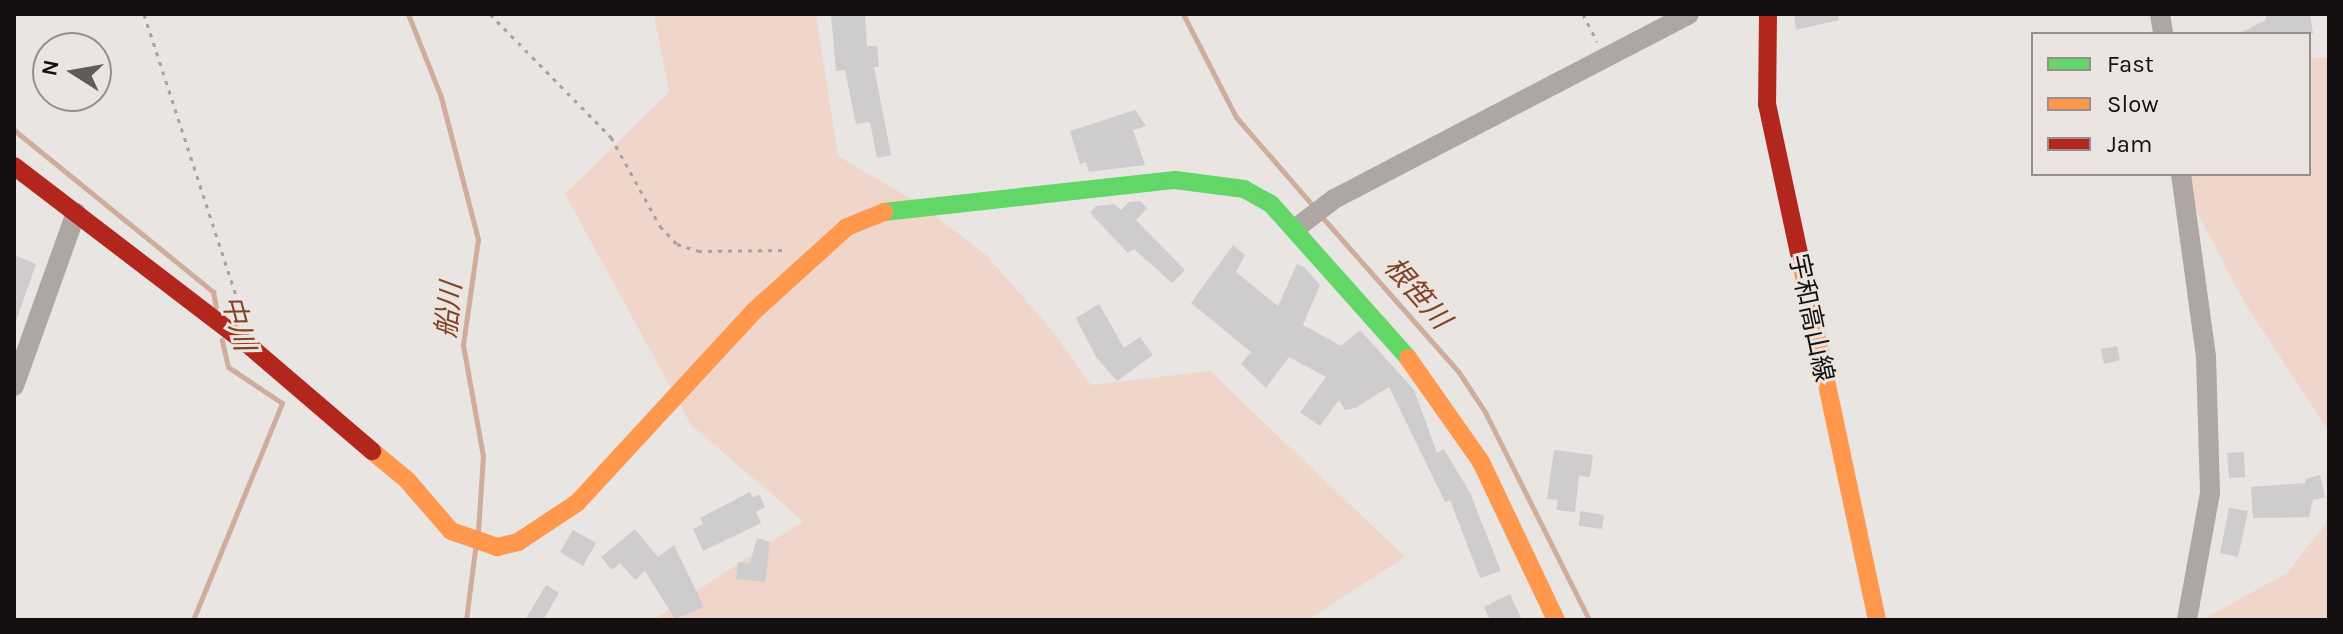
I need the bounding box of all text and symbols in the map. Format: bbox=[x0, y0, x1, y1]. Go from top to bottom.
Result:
north arrow bbox=[32, 32, 112, 112]
legend bbox=[2031, 32, 2311, 176]
text: Fast bbox=[2107, 50, 2154, 78]
text: N bbox=[36, 58, 65, 78]
text: Slow bbox=[2107, 90, 2159, 118]
text: Jam bbox=[2107, 130, 2152, 158]
water label: 根笹川 bbox=[1377, 250, 1457, 336]
street label: 宇和高山線 bbox=[1782, 251, 1840, 385]
water label: 船川 bbox=[429, 280, 469, 340]
water label: 中川 bbox=[215, 292, 261, 354]

